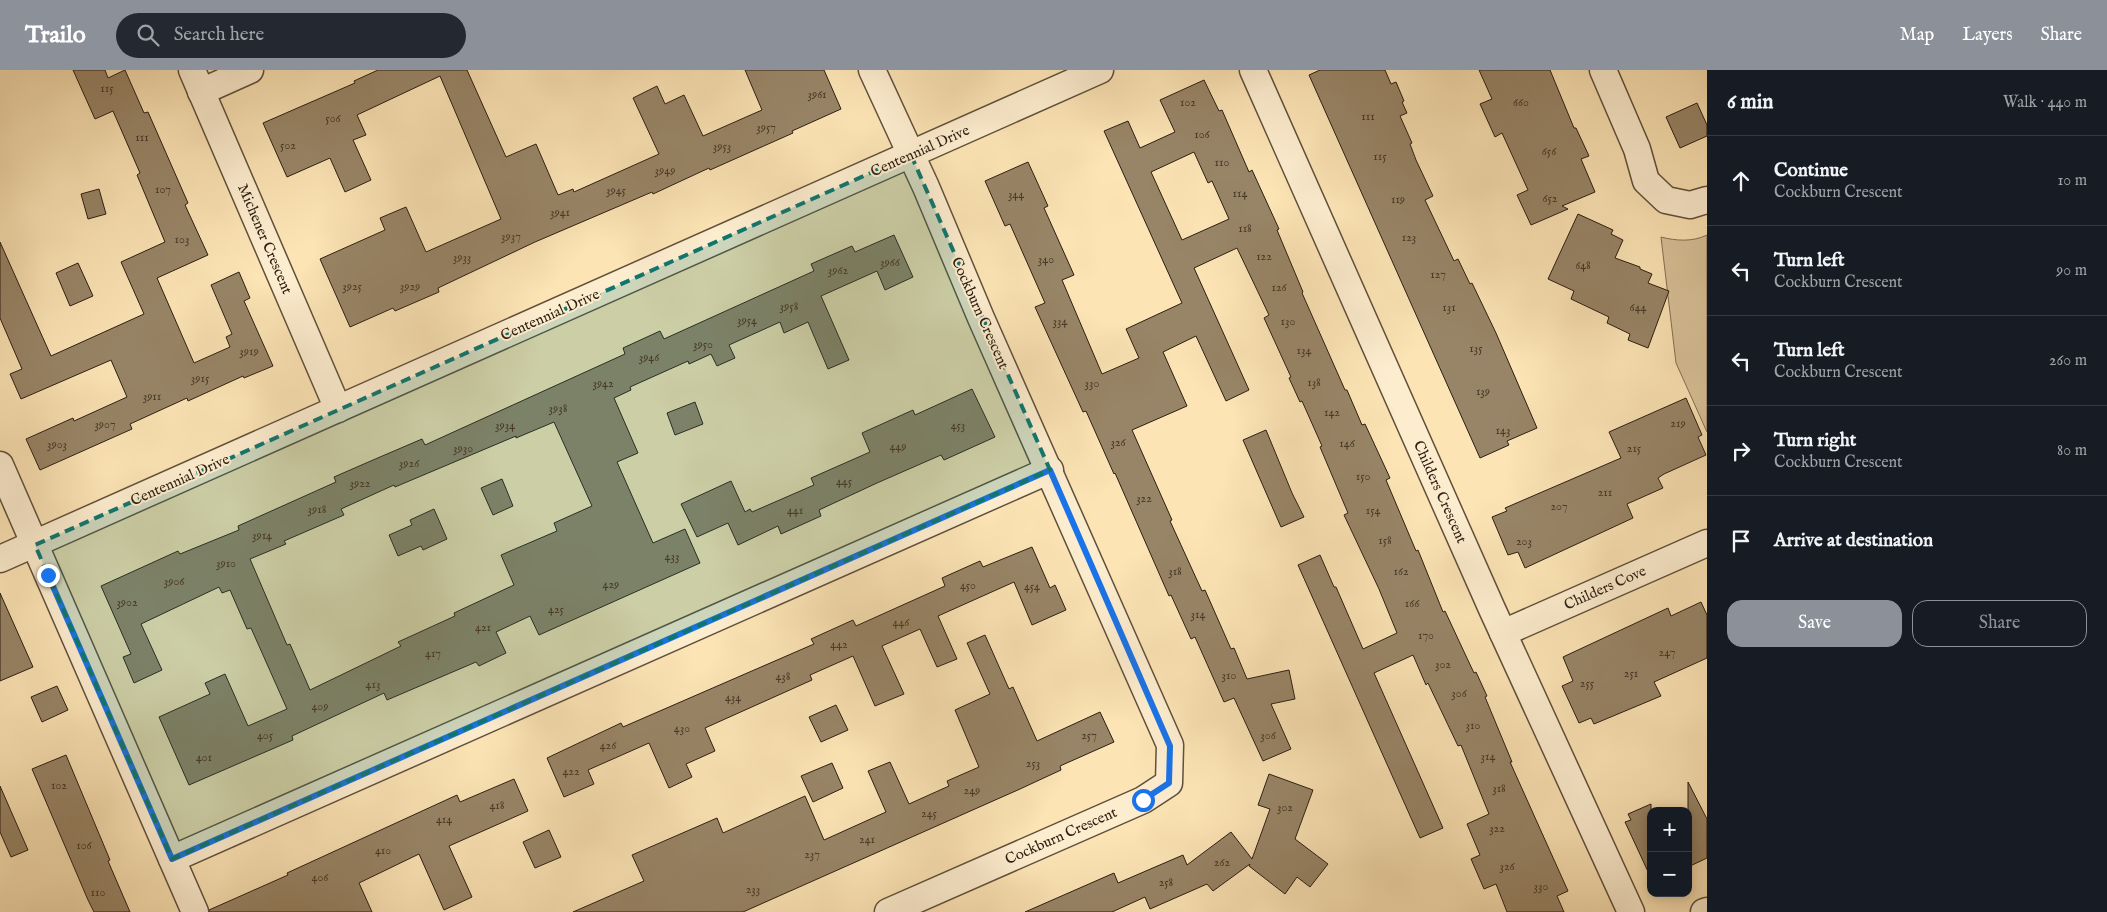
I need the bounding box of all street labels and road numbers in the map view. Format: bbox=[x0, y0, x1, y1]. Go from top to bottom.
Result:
street label: Centennial Drive bbox=[868, 121, 973, 181]
street label: Michener Crescent bbox=[233, 181, 297, 297]
street label: Cockburn Crescent bbox=[947, 254, 1013, 372]
street label: Centennial Drive bbox=[498, 285, 603, 345]
street label: Childers Crescent bbox=[1409, 438, 1471, 546]
street label: Centennial Drive bbox=[128, 450, 233, 510]
street label: Childers Cove bbox=[1561, 561, 1649, 615]
street label: Cockburn Crescent bbox=[1002, 803, 1120, 869]

